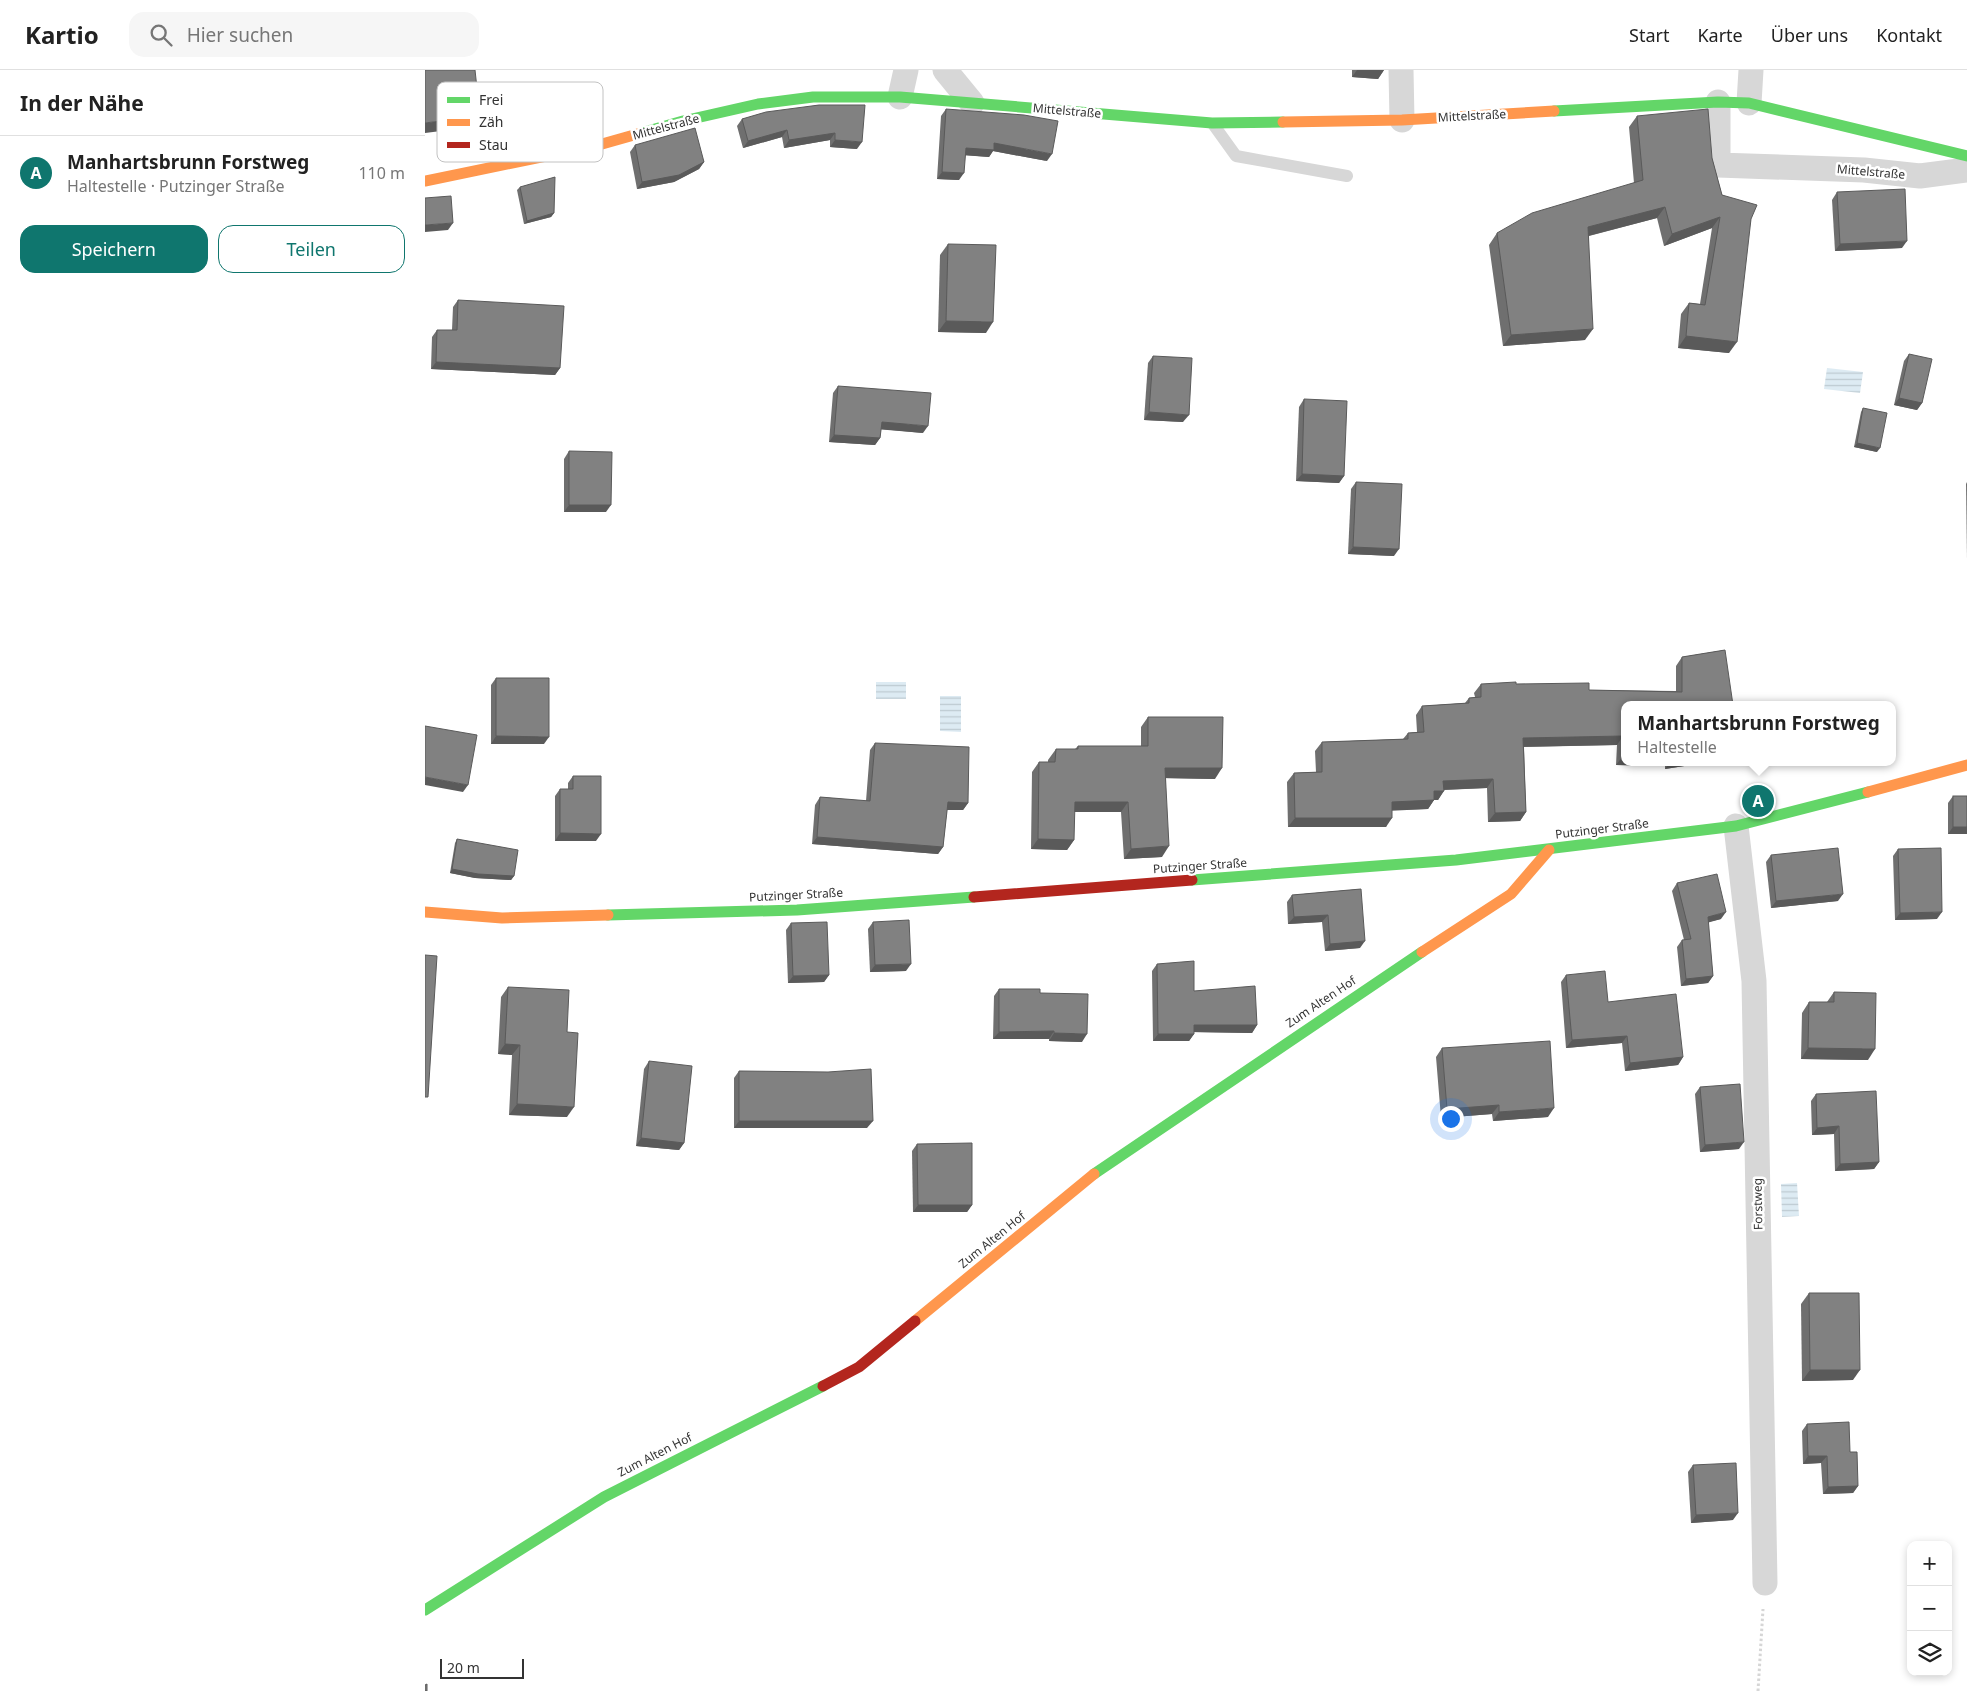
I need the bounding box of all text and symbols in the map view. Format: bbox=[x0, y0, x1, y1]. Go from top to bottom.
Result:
search box bbox=[129, 12, 479, 57]
text: Kartio bbox=[25, 18, 99, 51]
icon: search bbox=[147, 21, 175, 49]
text: Hier suchen bbox=[187, 22, 293, 48]
text: Start bbox=[1629, 23, 1669, 47]
text: Karte bbox=[1697, 23, 1743, 47]
text: Über uns bbox=[1771, 23, 1848, 47]
text: Kontakt bbox=[1876, 23, 1942, 47]
legend bbox=[437, 82, 603, 162]
text: In der Nähe bbox=[20, 89, 144, 117]
text: Frei bbox=[479, 90, 503, 109]
street label: Mittelstraße bbox=[1032, 99, 1102, 122]
street label: Mittelstraße bbox=[1437, 105, 1507, 126]
street label: Mittelstraße bbox=[631, 109, 701, 144]
text: Zäh bbox=[479, 112, 504, 131]
text: Stau bbox=[479, 135, 508, 154]
text: Manhartsbrunn Forstweg bbox=[67, 149, 309, 175]
street label: Mittelstraße bbox=[1836, 160, 1906, 183]
text: A bbox=[30, 162, 42, 184]
text: 110 m bbox=[358, 162, 405, 184]
text: Haltestelle · Putzinger Straße bbox=[67, 175, 285, 197]
button: Speichern bbox=[20, 225, 208, 273]
button: Teilen bbox=[218, 225, 405, 273]
popup bbox=[1621, 701, 1896, 766]
text: Manhartsbrunn Forstweg bbox=[1637, 710, 1880, 736]
text: Haltestelle bbox=[1637, 736, 1717, 758]
pin: A bbox=[1742, 782, 1774, 820]
street label: Putzinger Straße bbox=[1554, 814, 1650, 843]
street label: Putzinger Straße bbox=[1152, 854, 1248, 877]
street label: Putzinger Straße bbox=[749, 884, 844, 905]
street label: Zum Alten Hof bbox=[1282, 971, 1360, 1031]
your location bbox=[1438, 1106, 1464, 1132]
street label: Forstweg bbox=[1749, 1178, 1766, 1230]
street label: Zum Alten Hof bbox=[955, 1207, 1029, 1272]
street label: Zum Alten Hof bbox=[615, 1428, 696, 1481]
map controls bbox=[1907, 1541, 1952, 1676]
button: + bbox=[1907, 1541, 1952, 1586]
button: − bbox=[1907, 1586, 1952, 1631]
button: layers bbox=[1907, 1631, 1952, 1676]
scale bar bbox=[440, 1656, 524, 1679]
text: 20 m bbox=[447, 1658, 480, 1677]

